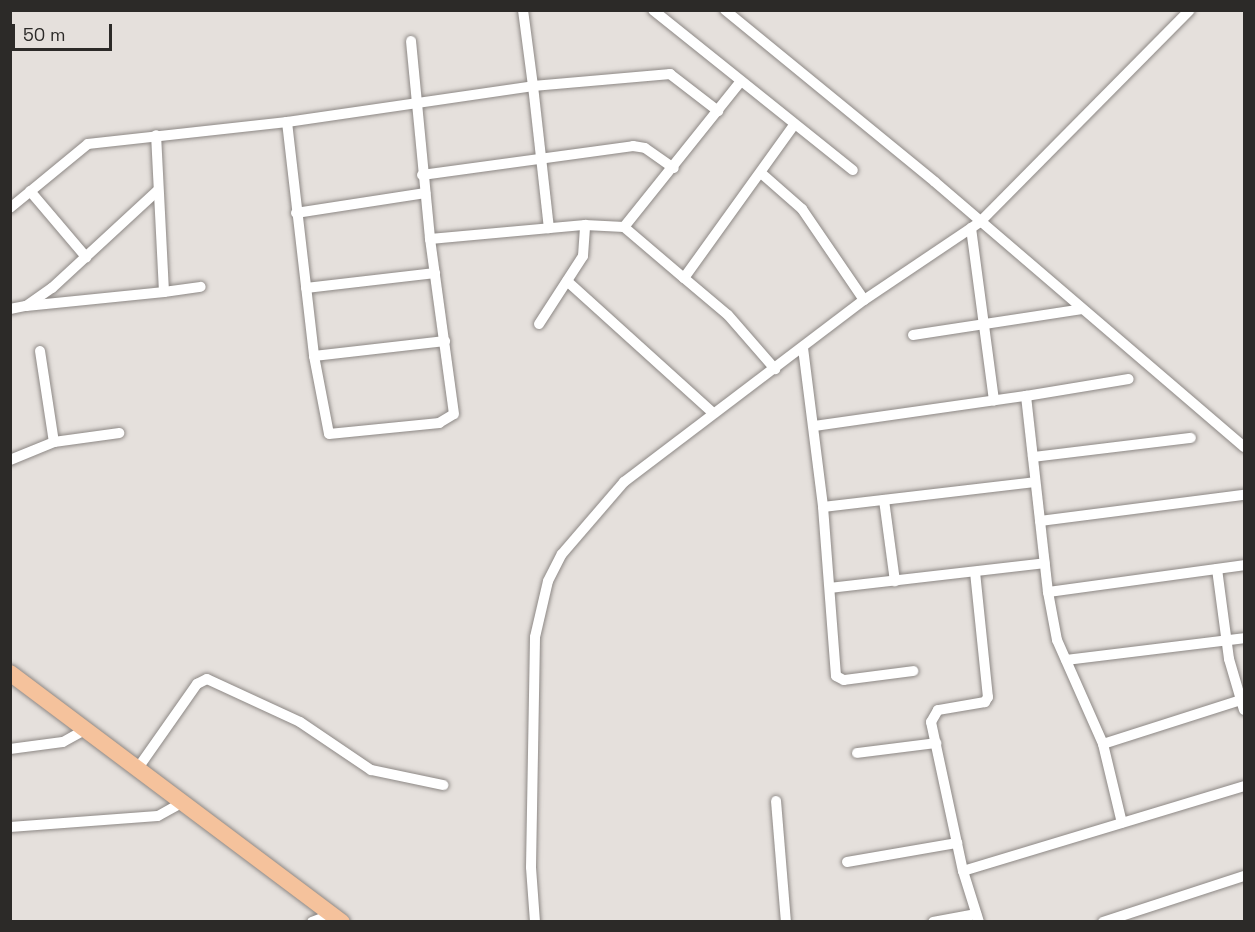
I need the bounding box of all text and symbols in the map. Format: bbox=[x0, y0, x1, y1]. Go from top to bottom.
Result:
scale bar bbox=[15, 12, 116, 50]
text: 50 m bbox=[23, 23, 65, 46]

